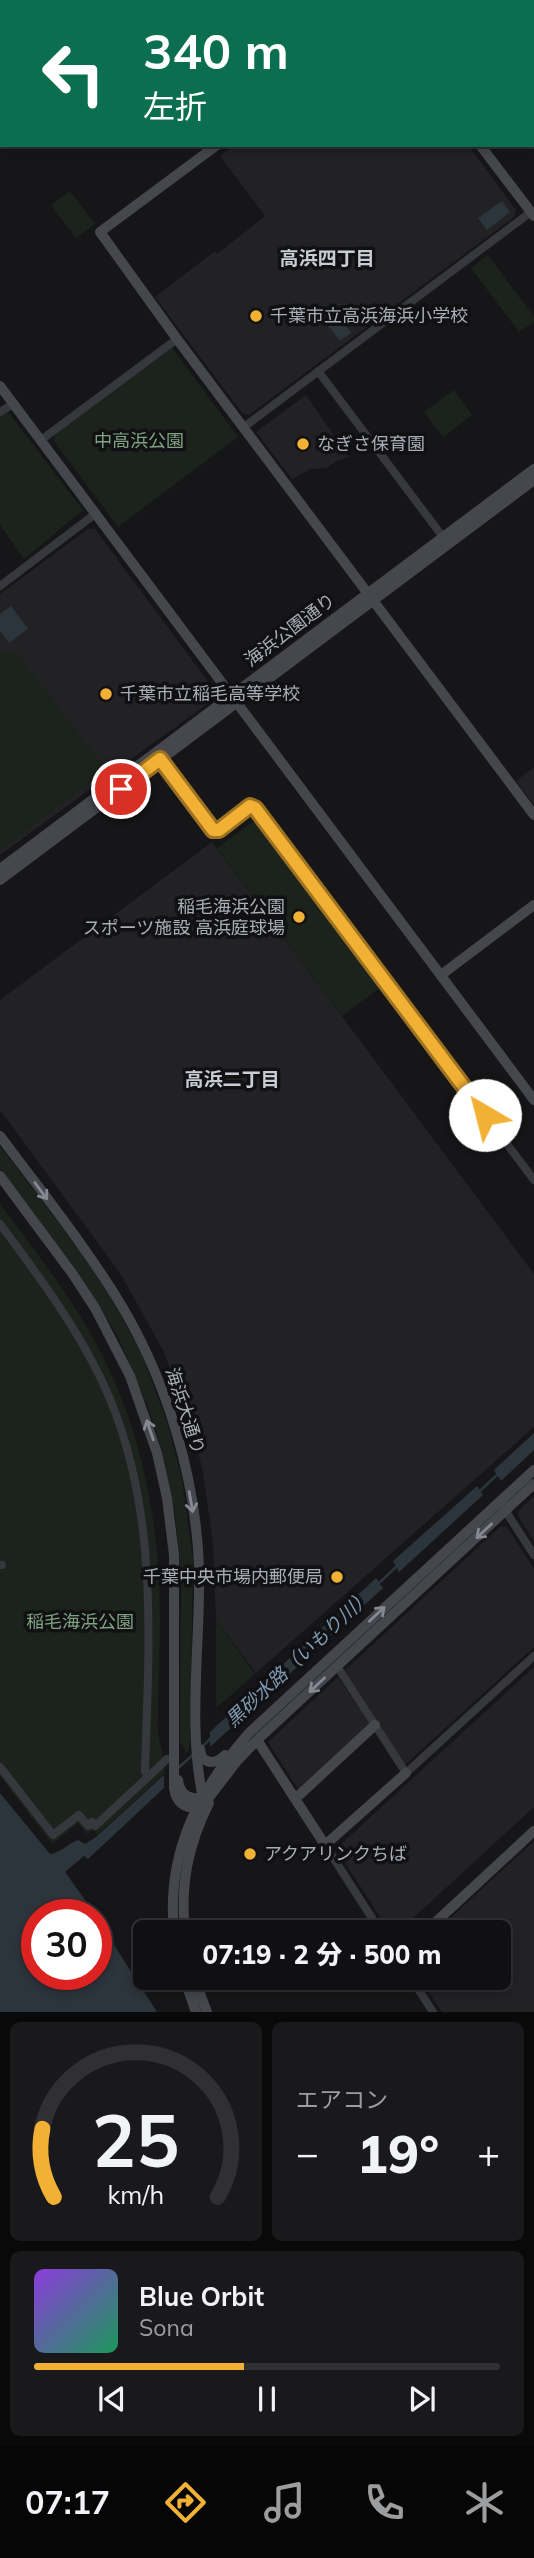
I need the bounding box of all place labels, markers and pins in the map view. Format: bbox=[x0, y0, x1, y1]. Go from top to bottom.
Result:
place label: 千葉市立高浜海浜小学校 bbox=[270, 304, 468, 327]
marker: 千葉市立高浜海浜小学校 bbox=[248, 308, 264, 324]
place label: なぎさ保育園 bbox=[317, 432, 425, 455]
marker: なぎさ保育園 bbox=[295, 436, 311, 452]
place label: 千葉市立稲毛高等学校 bbox=[120, 682, 300, 705]
marker: 千葉市立稲毛高等学校 bbox=[98, 686, 114, 702]
pin bbox=[91, 759, 151, 819]
place label: 稲毛海浜公園 スポーツ施設 高浜庭球場 bbox=[83, 895, 285, 939]
marker: 稲毛海浜公園 スポーツ施設 高浜庭球場 bbox=[291, 909, 307, 925]
place label: 千葉中央市場内郵便局 bbox=[143, 1565, 323, 1588]
marker: 千葉中央市場内郵便局 bbox=[329, 1569, 345, 1585]
place label: アクアリンクちば bbox=[264, 1842, 407, 1865]
marker: アクアリンクちば bbox=[242, 1846, 258, 1862]

